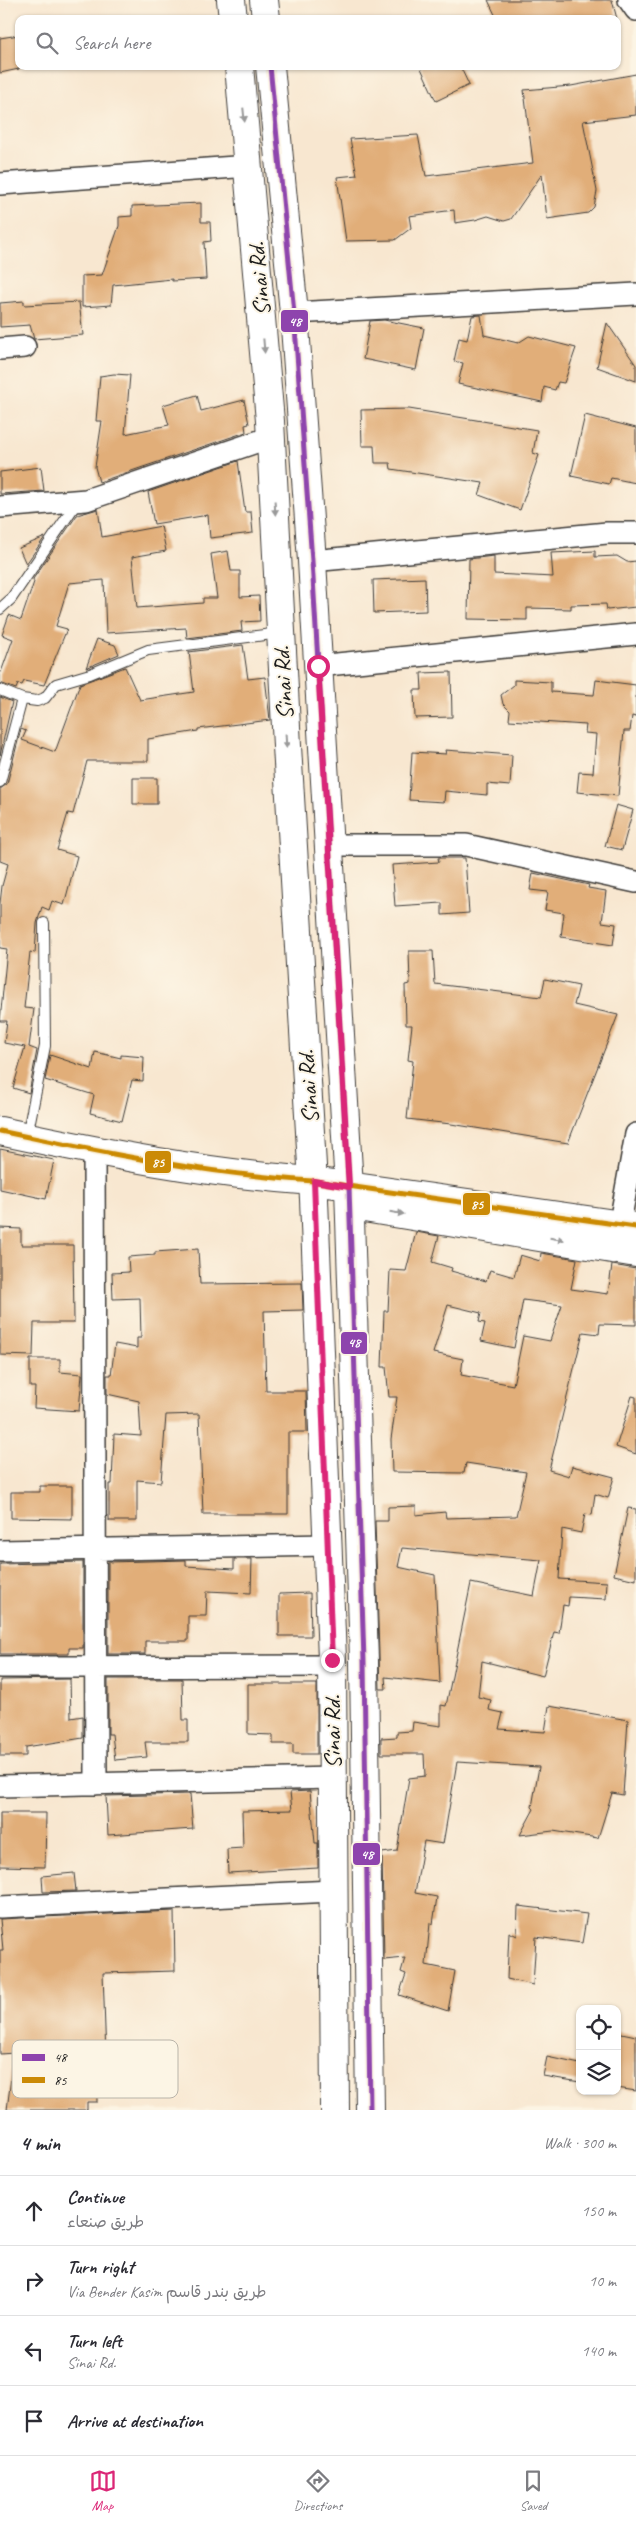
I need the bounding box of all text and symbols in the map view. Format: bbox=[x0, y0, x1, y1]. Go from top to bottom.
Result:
search box bbox=[15, 15, 621, 70]
icon: search bbox=[33, 29, 61, 57]
text: Search here bbox=[73, 31, 150, 55]
one-way arrow bbox=[240, 107, 248, 123]
street label: Sinai Rd. bbox=[241, 241, 277, 317]
line badge: 48 bbox=[280, 309, 309, 333]
text: 48 bbox=[289, 313, 303, 330]
one-way arrow bbox=[260, 339, 268, 355]
one-way arrow bbox=[271, 501, 279, 517]
street label: Sinai Rd. bbox=[266, 645, 300, 720]
route start bbox=[307, 655, 330, 678]
one-way arrow bbox=[283, 733, 291, 749]
street label: Sinai Rd. bbox=[290, 1049, 326, 1125]
line badge: 85 bbox=[144, 1150, 172, 1174]
text: 85 bbox=[152, 1154, 166, 1171]
line badge: 85 bbox=[462, 1192, 491, 1216]
text: 85 bbox=[471, 1196, 485, 1213]
one-way arrow bbox=[389, 1210, 405, 1218]
one-way arrow bbox=[549, 1236, 565, 1244]
line badge: 48 bbox=[340, 1331, 368, 1355]
text: 48 bbox=[348, 1334, 362, 1351]
route end bbox=[321, 1649, 344, 1672]
street label: Sinai Rd. bbox=[317, 1695, 347, 1769]
line badge: 48 bbox=[352, 1842, 381, 1866]
text: 48 bbox=[361, 1846, 375, 1863]
map controls bbox=[576, 2005, 621, 2095]
button: locate bbox=[576, 2005, 621, 2050]
legend bbox=[12, 2040, 178, 2098]
text: 48 bbox=[54, 2049, 68, 2066]
button: layers bbox=[576, 2050, 621, 2095]
text: 85 bbox=[54, 2072, 67, 2089]
text: 4 min bbox=[20, 2130, 60, 2156]
text: Walk · 300 m bbox=[544, 2133, 616, 2153]
text: Continue bbox=[67, 2185, 124, 2209]
icon: ahead bbox=[20, 2197, 48, 2225]
text: 150 m bbox=[582, 2201, 616, 2221]
text: طريق صنعاء bbox=[67, 2212, 144, 2232]
text: Turn right bbox=[67, 2255, 134, 2279]
icon: right bbox=[20, 2267, 48, 2295]
text: 10 m bbox=[589, 2271, 616, 2291]
text: Via Bender Kasim طريق بندر قاسم bbox=[67, 2282, 267, 2302]
text: Turn left bbox=[67, 2329, 122, 2353]
icon: left bbox=[20, 2337, 48, 2365]
text: 140 m bbox=[582, 2341, 616, 2361]
text: Sinai Rd. bbox=[67, 2353, 116, 2373]
icon: arrive bbox=[20, 2407, 48, 2435]
text: Arrive at destination bbox=[67, 2409, 203, 2433]
tab: Map bbox=[89, 2467, 117, 2514]
tab: Directions bbox=[294, 2467, 342, 2514]
tab: Saved bbox=[519, 2467, 547, 2514]

